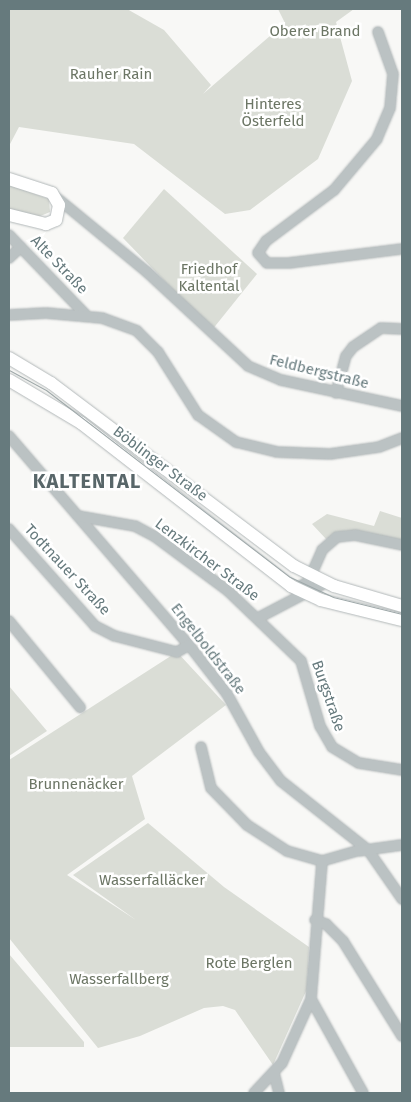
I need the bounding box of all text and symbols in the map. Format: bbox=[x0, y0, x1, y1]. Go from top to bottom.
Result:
park label: Oberer Brand bbox=[269, 23, 361, 41]
park label: Rauher Rain bbox=[70, 66, 152, 84]
park label: Hinteres Österfeld bbox=[242, 95, 304, 130]
street label: Alte Straße bbox=[27, 232, 91, 298]
park label: Friedhof Kaltental bbox=[178, 260, 240, 295]
street label: Feldbergstraße bbox=[268, 351, 370, 393]
street label: Böblinger Straße bbox=[109, 423, 211, 505]
district label: KALTENTAL bbox=[32, 469, 142, 493]
street label: Lenzkircher Straße bbox=[151, 515, 263, 605]
street label: Todtnauer Straße bbox=[20, 521, 114, 619]
street label: Engelboldstraße bbox=[167, 600, 249, 698]
street label: Burgstraße bbox=[307, 658, 349, 734]
park label: Brunnenäcker bbox=[28, 776, 124, 794]
park label: Wasserfalläcker bbox=[99, 872, 205, 890]
park label: Rote Berglen bbox=[206, 955, 292, 973]
park label: Wasserfallberg bbox=[69, 971, 169, 989]

